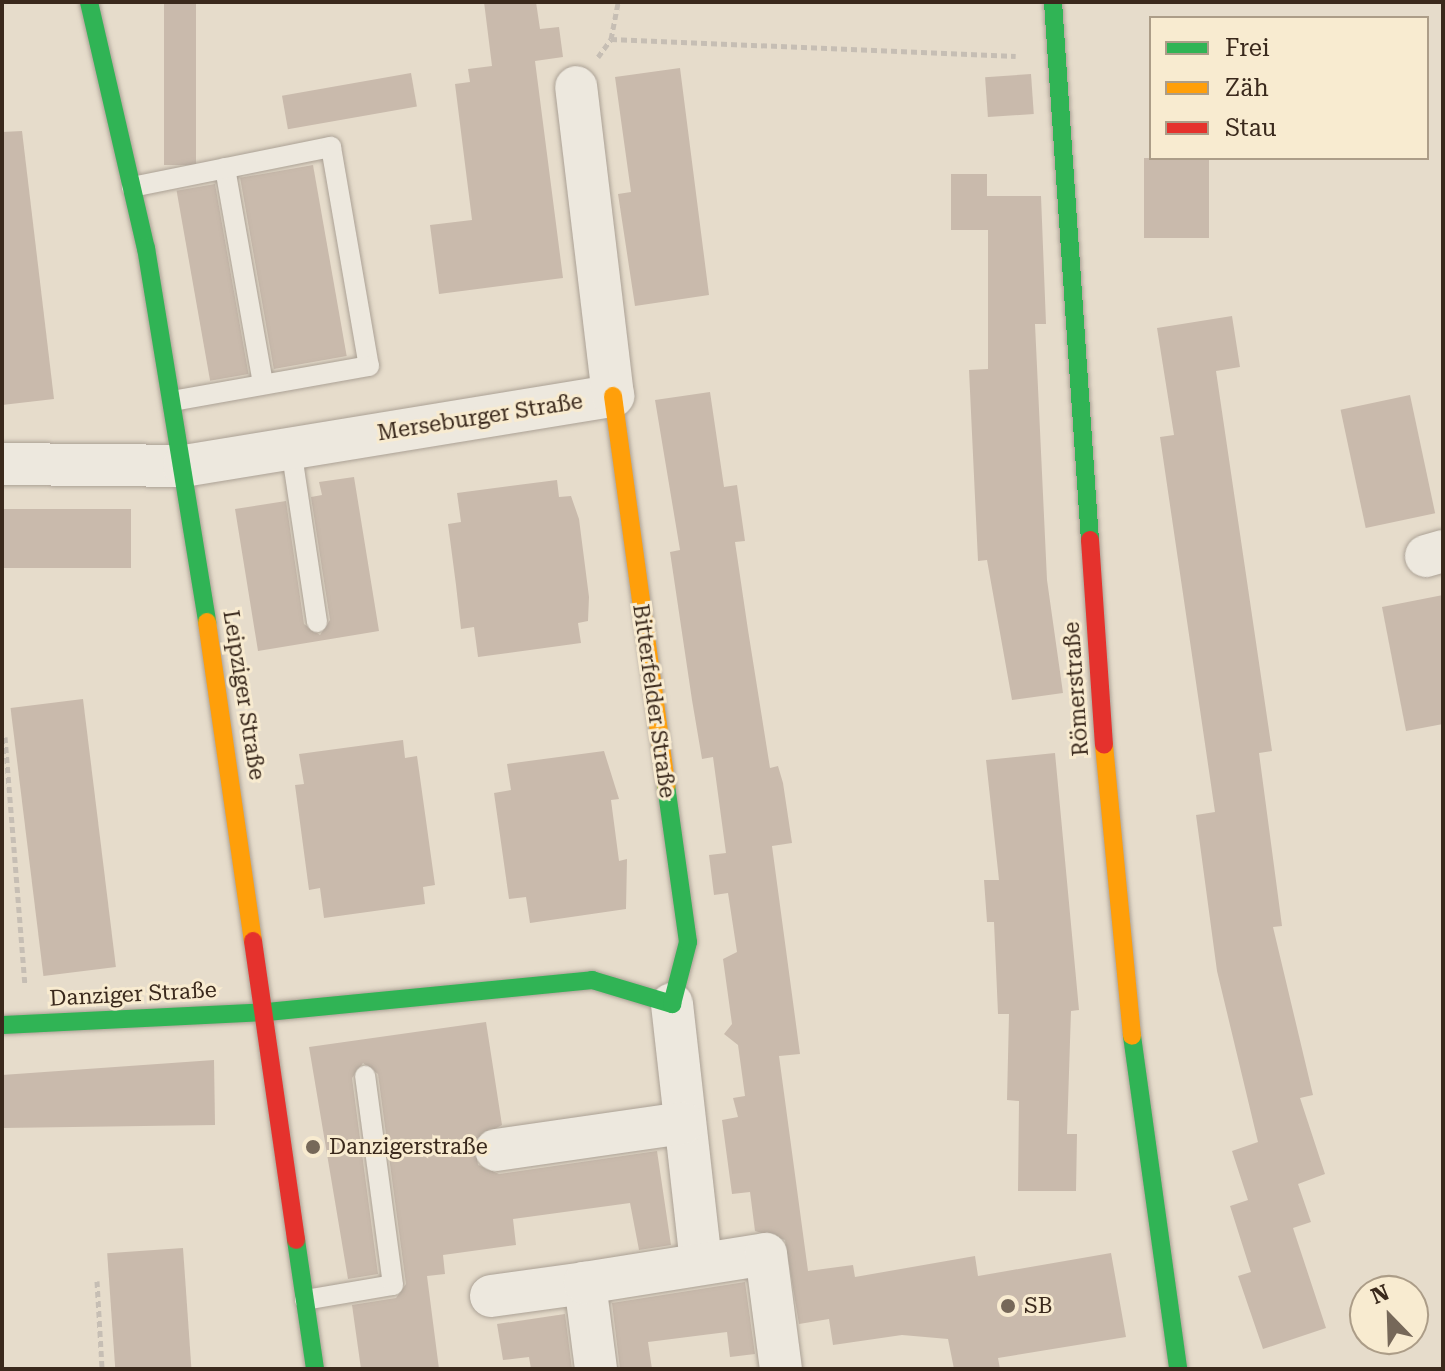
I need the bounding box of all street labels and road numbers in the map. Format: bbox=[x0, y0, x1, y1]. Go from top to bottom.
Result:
street label: Merseburger Straße bbox=[375, 388, 585, 446]
street label: Bitterfelder Straße bbox=[627, 602, 681, 800]
street label: Leipziger Straße bbox=[218, 608, 270, 782]
street label: Römerstraße bbox=[1058, 621, 1094, 757]
street label: Danziger Straße bbox=[49, 976, 217, 1012]

